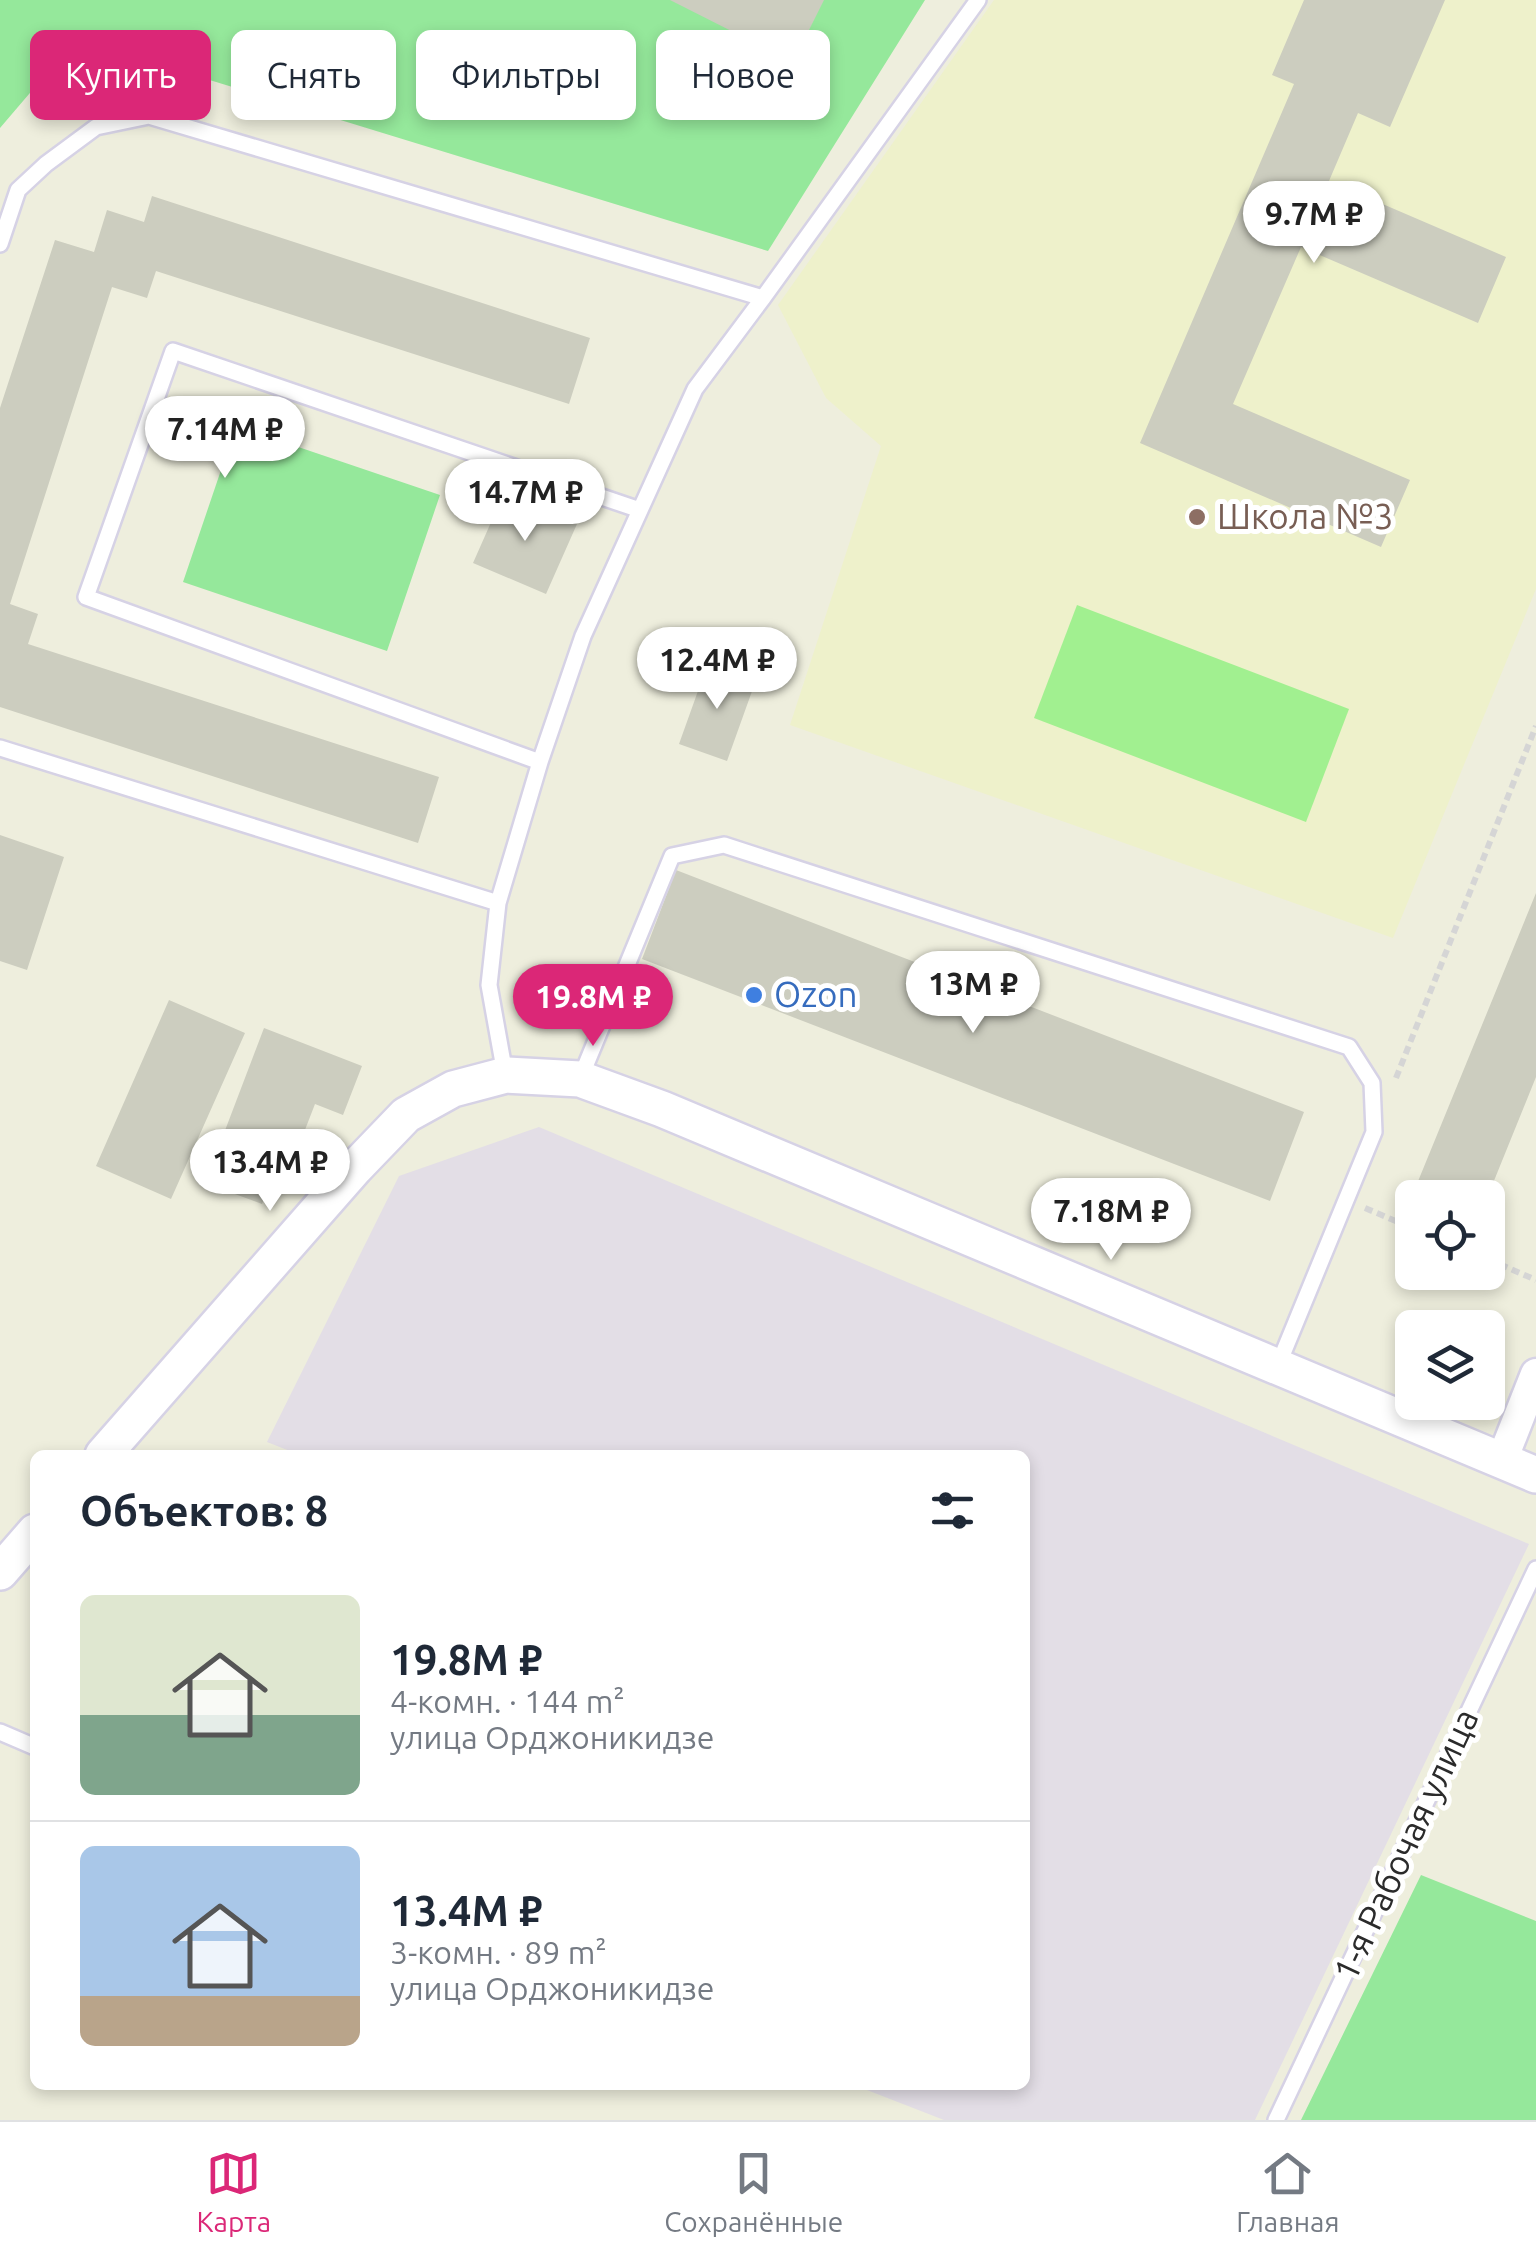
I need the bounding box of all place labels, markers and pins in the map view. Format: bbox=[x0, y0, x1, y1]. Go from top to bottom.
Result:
pin: 9.7M ₽ bbox=[1233, 181, 1395, 266]
pin: 7.14M ₽ bbox=[133, 396, 317, 481]
pin: 14.7M ₽ bbox=[433, 459, 617, 544]
place label: Школа №3 bbox=[1217, 496, 1394, 536]
marker: Школа №3 bbox=[1186, 506, 1208, 528]
pin: 12.4M ₽ bbox=[625, 627, 809, 712]
pin: 13M ₽ bbox=[903, 951, 1043, 1036]
pin: 19.8M ₽ bbox=[501, 964, 685, 1049]
place label: Ozon bbox=[774, 974, 857, 1014]
marker: Ozon bbox=[743, 984, 765, 1006]
pin: 13.4M ₽ bbox=[178, 1129, 362, 1214]
pin: 7.18M ₽ bbox=[1019, 1178, 1203, 1263]

